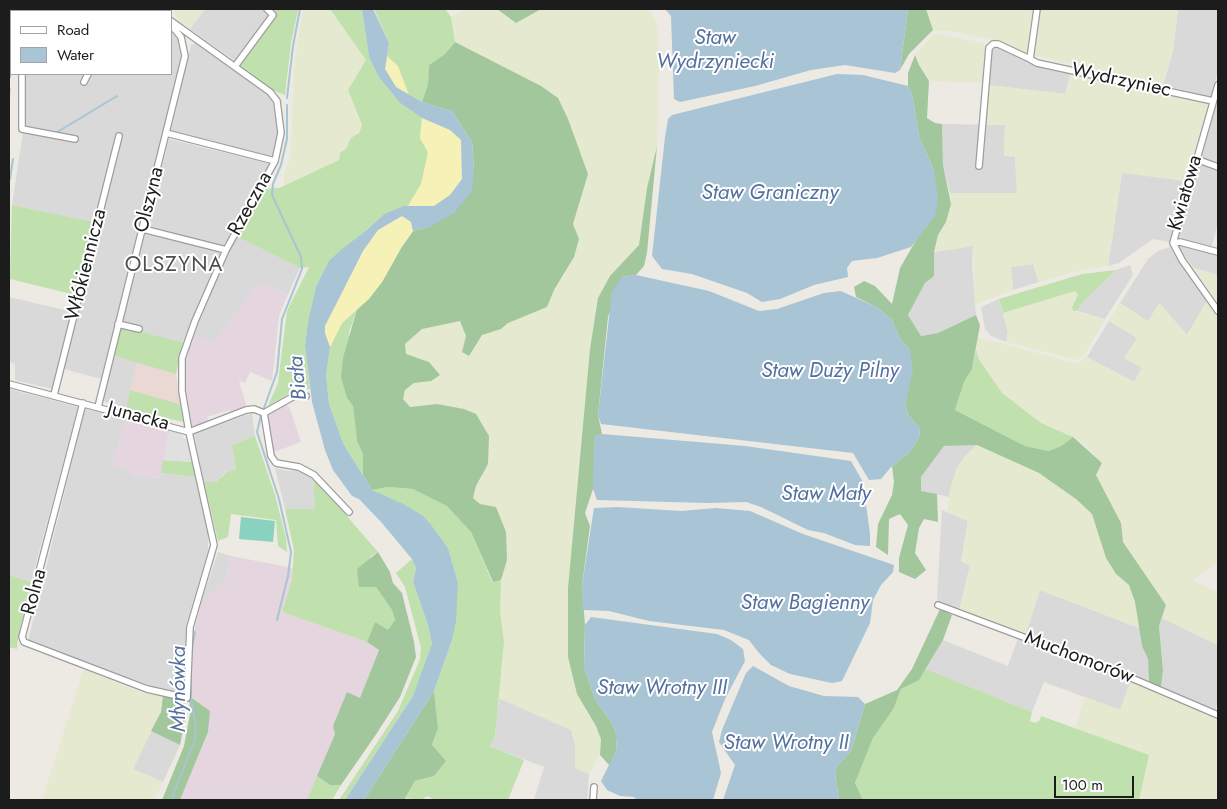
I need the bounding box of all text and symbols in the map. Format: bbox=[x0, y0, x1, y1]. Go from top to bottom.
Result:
legend bbox=[10, 10, 172, 75]
text: Road bbox=[57, 19, 89, 41]
water label: Staw Wydrzyniecki bbox=[656, 26, 774, 76]
text: Water bbox=[57, 44, 94, 66]
street label: Wydrzyniec bbox=[1069, 59, 1173, 103]
street label: Kwiatowa bbox=[1164, 153, 1208, 233]
street label: Olszyna bbox=[130, 165, 170, 235]
street label: Rzeczna bbox=[224, 168, 278, 240]
water label: Staw Graniczny bbox=[702, 181, 838, 207]
street label: Włókiennicza bbox=[62, 207, 112, 323]
district label: OLSZYNA bbox=[124, 253, 224, 279]
water label: Biała bbox=[285, 355, 313, 401]
water label: Staw Duży Pilny bbox=[761, 359, 899, 385]
street label: Junacka bbox=[104, 397, 172, 437]
water label: Staw Mały bbox=[781, 482, 871, 508]
street label: Rolna bbox=[17, 566, 53, 618]
water label: Staw Bagienny bbox=[741, 591, 869, 617]
street label: Muchomorów bbox=[1021, 626, 1137, 690]
water label: Młynówka bbox=[167, 646, 193, 732]
water label: Staw Wrotny III bbox=[597, 676, 727, 702]
water label: Staw Wrotny II bbox=[723, 731, 849, 757]
scale bar bbox=[1057, 766, 1137, 798]
text: 100 m bbox=[1062, 774, 1103, 796]

